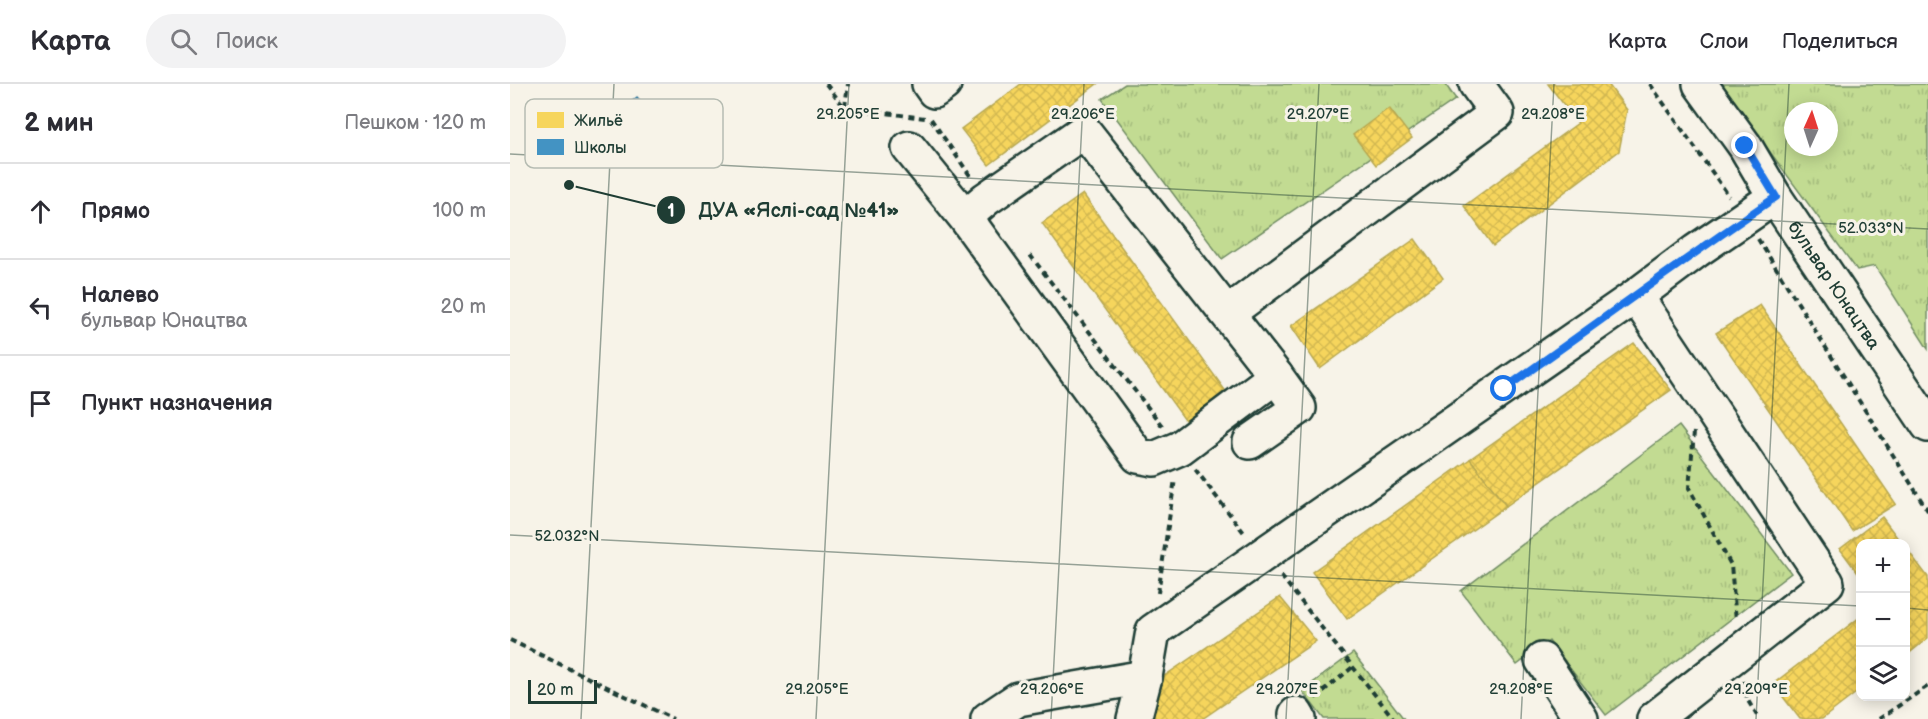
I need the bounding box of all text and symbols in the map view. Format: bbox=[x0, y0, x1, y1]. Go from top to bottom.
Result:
search box bbox=[146, 14, 566, 68]
text: Карта bbox=[30, 25, 110, 58]
icon: search bbox=[167, 25, 200, 58]
text: Поиск bbox=[215, 28, 278, 55]
text: Карта bbox=[1608, 29, 1667, 54]
text: Слои bbox=[1700, 29, 1749, 54]
text: Поделиться bbox=[1782, 29, 1898, 54]
legend bbox=[525, 99, 723, 168]
north arrow bbox=[1784, 102, 1838, 156]
text: 29.205°E bbox=[816, 105, 880, 124]
text: 29.206°E bbox=[1051, 105, 1115, 124]
text: 29.207°E bbox=[1287, 105, 1349, 124]
text: 29.208°E bbox=[1521, 105, 1585, 124]
text: 2 мин bbox=[24, 108, 94, 139]
text: Пешком · 120 m bbox=[344, 111, 486, 135]
text: Жильё bbox=[574, 112, 623, 131]
route end bbox=[1731, 132, 1757, 158]
text: Школы bbox=[574, 139, 627, 158]
callout: ДУА «Яслі-сад №41» bbox=[656, 191, 911, 229]
icon: ahead bbox=[24, 195, 57, 228]
text: Прямо bbox=[81, 198, 150, 225]
text: 100 m bbox=[433, 199, 486, 223]
text: ДУА «Яслі-сад №41» bbox=[699, 199, 899, 223]
text: 1 bbox=[667, 201, 675, 222]
street label: бульвар Юнацтва bbox=[1783, 217, 1884, 354]
text: 52.033°N bbox=[1838, 219, 1904, 238]
text: Налево bbox=[81, 282, 159, 309]
icon: left bbox=[24, 291, 57, 324]
text: 20 m bbox=[441, 295, 486, 319]
text: бульвар Юнацтва bbox=[81, 309, 248, 333]
route start bbox=[1490, 375, 1516, 401]
icon: arrive bbox=[24, 387, 57, 420]
text: Пункт назначения bbox=[81, 390, 273, 417]
text: 52.032°N bbox=[535, 527, 599, 546]
map controls bbox=[1856, 539, 1910, 701]
button: + bbox=[1856, 539, 1910, 593]
button: − bbox=[1856, 593, 1910, 647]
button: layers bbox=[1856, 647, 1910, 701]
scale bar bbox=[528, 677, 597, 704]
text: 29.205°E bbox=[785, 680, 849, 699]
text: 29.206°E bbox=[1020, 680, 1084, 699]
text: 29.207°E bbox=[1256, 680, 1318, 699]
text: 29.208°E bbox=[1489, 680, 1553, 699]
text: 29.209°E bbox=[1724, 680, 1788, 699]
text: 20 m bbox=[537, 681, 573, 700]

